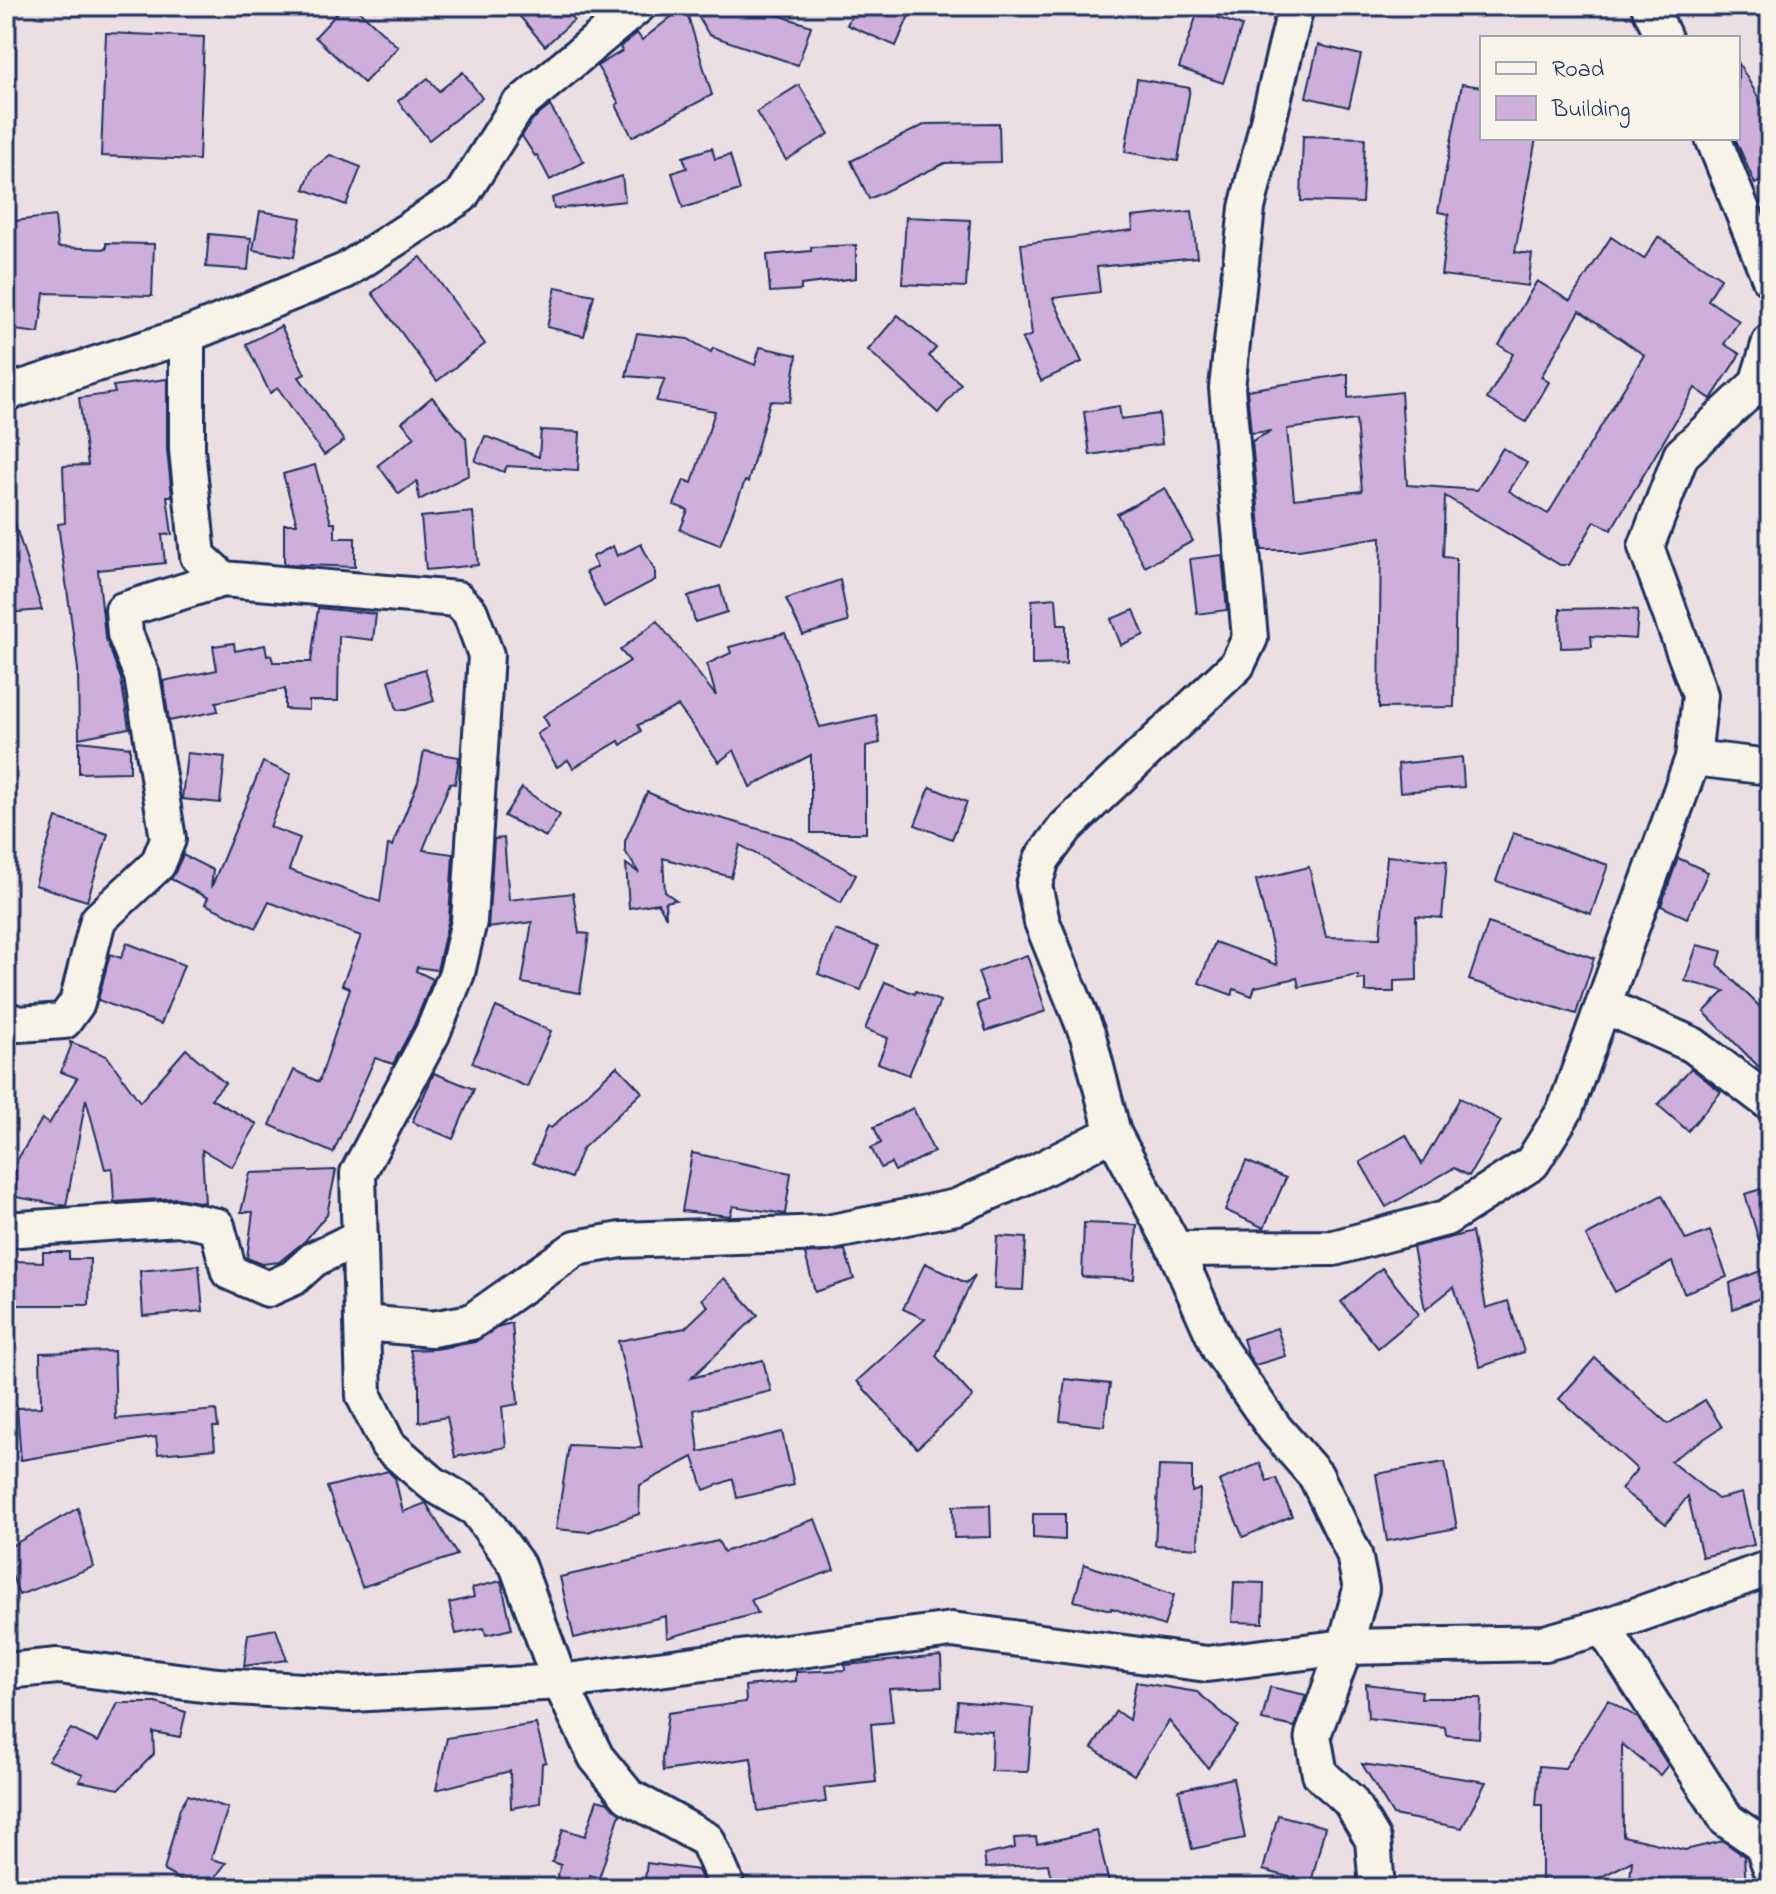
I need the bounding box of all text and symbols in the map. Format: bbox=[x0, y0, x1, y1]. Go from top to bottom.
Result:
legend bbox=[1480, 36, 1740, 140]
text: Road bbox=[1552, 53, 1605, 88]
text: Building bbox=[1551, 93, 1631, 128]

